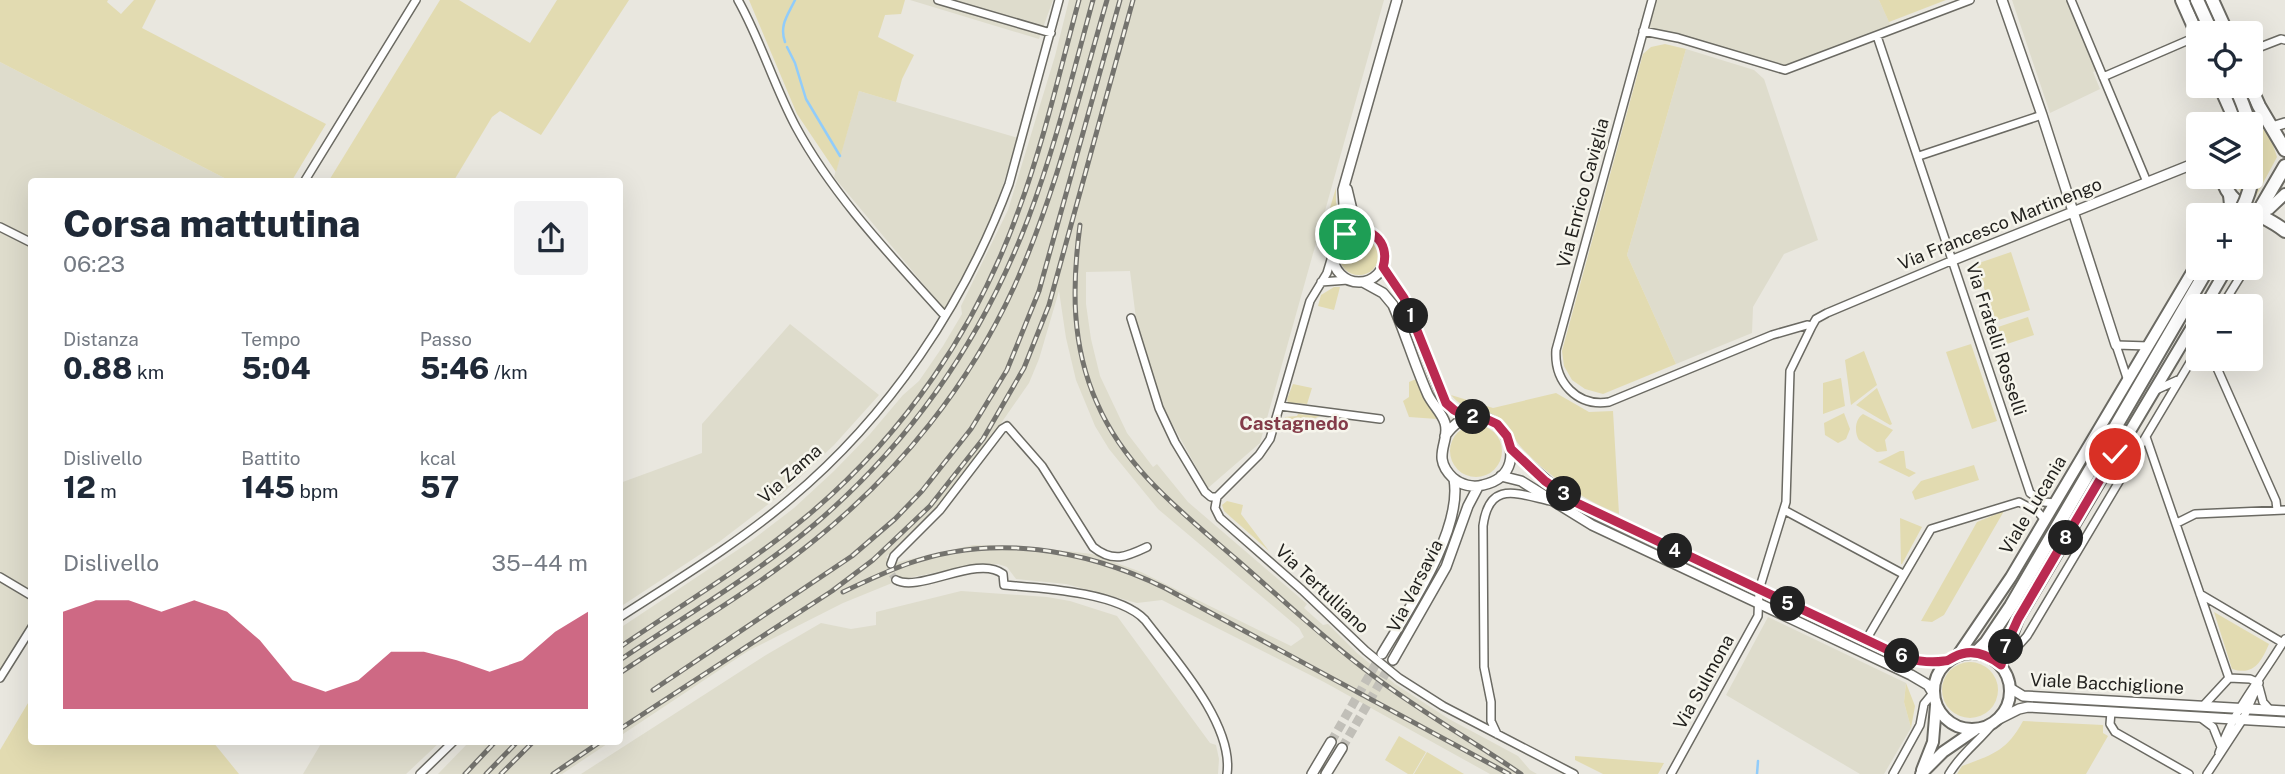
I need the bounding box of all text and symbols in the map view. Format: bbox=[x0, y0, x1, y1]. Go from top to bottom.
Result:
map controls bbox=[2186, 21, 2263, 371]
button: locate bbox=[2186, 21, 2263, 98]
button: layers bbox=[2186, 112, 2263, 189]
street label: Via Enrico Caviglia bbox=[1552, 116, 1613, 270]
street label: Via Francesco Martinengo bbox=[1895, 173, 2105, 274]
text: Corsa mattutina bbox=[63, 201, 361, 246]
button: share bbox=[514, 201, 588, 275]
button: + bbox=[2186, 203, 2263, 280]
pin bbox=[1315, 204, 1375, 264]
icon: arrive bbox=[1326, 215, 1364, 253]
text: 06:23 bbox=[63, 250, 125, 277]
street label: Via Fratelli Rosselli bbox=[1962, 260, 2031, 418]
button: − bbox=[2186, 294, 2263, 371]
pin: 1 bbox=[1394, 298, 1428, 334]
text: 1 bbox=[1406, 304, 1415, 326]
text: Distanza bbox=[63, 328, 139, 350]
text: Tempo bbox=[241, 328, 301, 350]
text: Passo bbox=[420, 328, 472, 350]
text: 0.88 bbox=[63, 350, 132, 386]
text: 5:04 bbox=[241, 350, 310, 386]
text: 5:46 bbox=[420, 350, 489, 386]
text: km bbox=[132, 361, 164, 383]
text: /km bbox=[489, 361, 528, 383]
pin: 2 bbox=[1456, 400, 1490, 434]
text: 2 bbox=[1466, 405, 1479, 427]
district label: Castagnedo bbox=[1239, 412, 1349, 434]
pin bbox=[2085, 424, 2145, 484]
icon: check bbox=[2096, 435, 2134, 473]
street label: Via Zama bbox=[754, 440, 826, 507]
text: Dislivello bbox=[63, 447, 143, 469]
text: Battito bbox=[241, 447, 301, 469]
text: kcal bbox=[420, 447, 456, 469]
street label: Viale Lucania bbox=[1995, 452, 2070, 558]
text: 12 bbox=[63, 469, 96, 505]
text: 145 bbox=[241, 469, 295, 505]
text: 57 bbox=[420, 469, 460, 505]
pin: 3 bbox=[1546, 476, 1582, 512]
text: m bbox=[96, 480, 117, 502]
text: bpm bbox=[295, 480, 339, 502]
text: 3 bbox=[1557, 482, 1570, 504]
pin: 8 bbox=[2048, 520, 2084, 556]
text: 8 bbox=[2059, 526, 2072, 548]
pin: 4 bbox=[1658, 534, 1692, 568]
street label: Via Varsavia bbox=[1382, 536, 1447, 636]
text: 4 bbox=[1668, 539, 1681, 561]
street label: Via Tertulliano bbox=[1271, 540, 1373, 637]
text: Dislivello bbox=[63, 549, 159, 576]
text: 35–44 m bbox=[492, 549, 588, 576]
pin: 5 bbox=[1770, 586, 1806, 622]
text: 5 bbox=[1781, 592, 1794, 614]
pin: 7 bbox=[1988, 630, 2024, 664]
street label: Via Sulmona bbox=[1669, 631, 1738, 733]
text: 7 bbox=[2000, 635, 2011, 657]
pin: 6 bbox=[1884, 638, 1920, 674]
text: 6 bbox=[1895, 644, 1908, 666]
street label: Viale Bacchiglione bbox=[2030, 669, 2184, 698]

